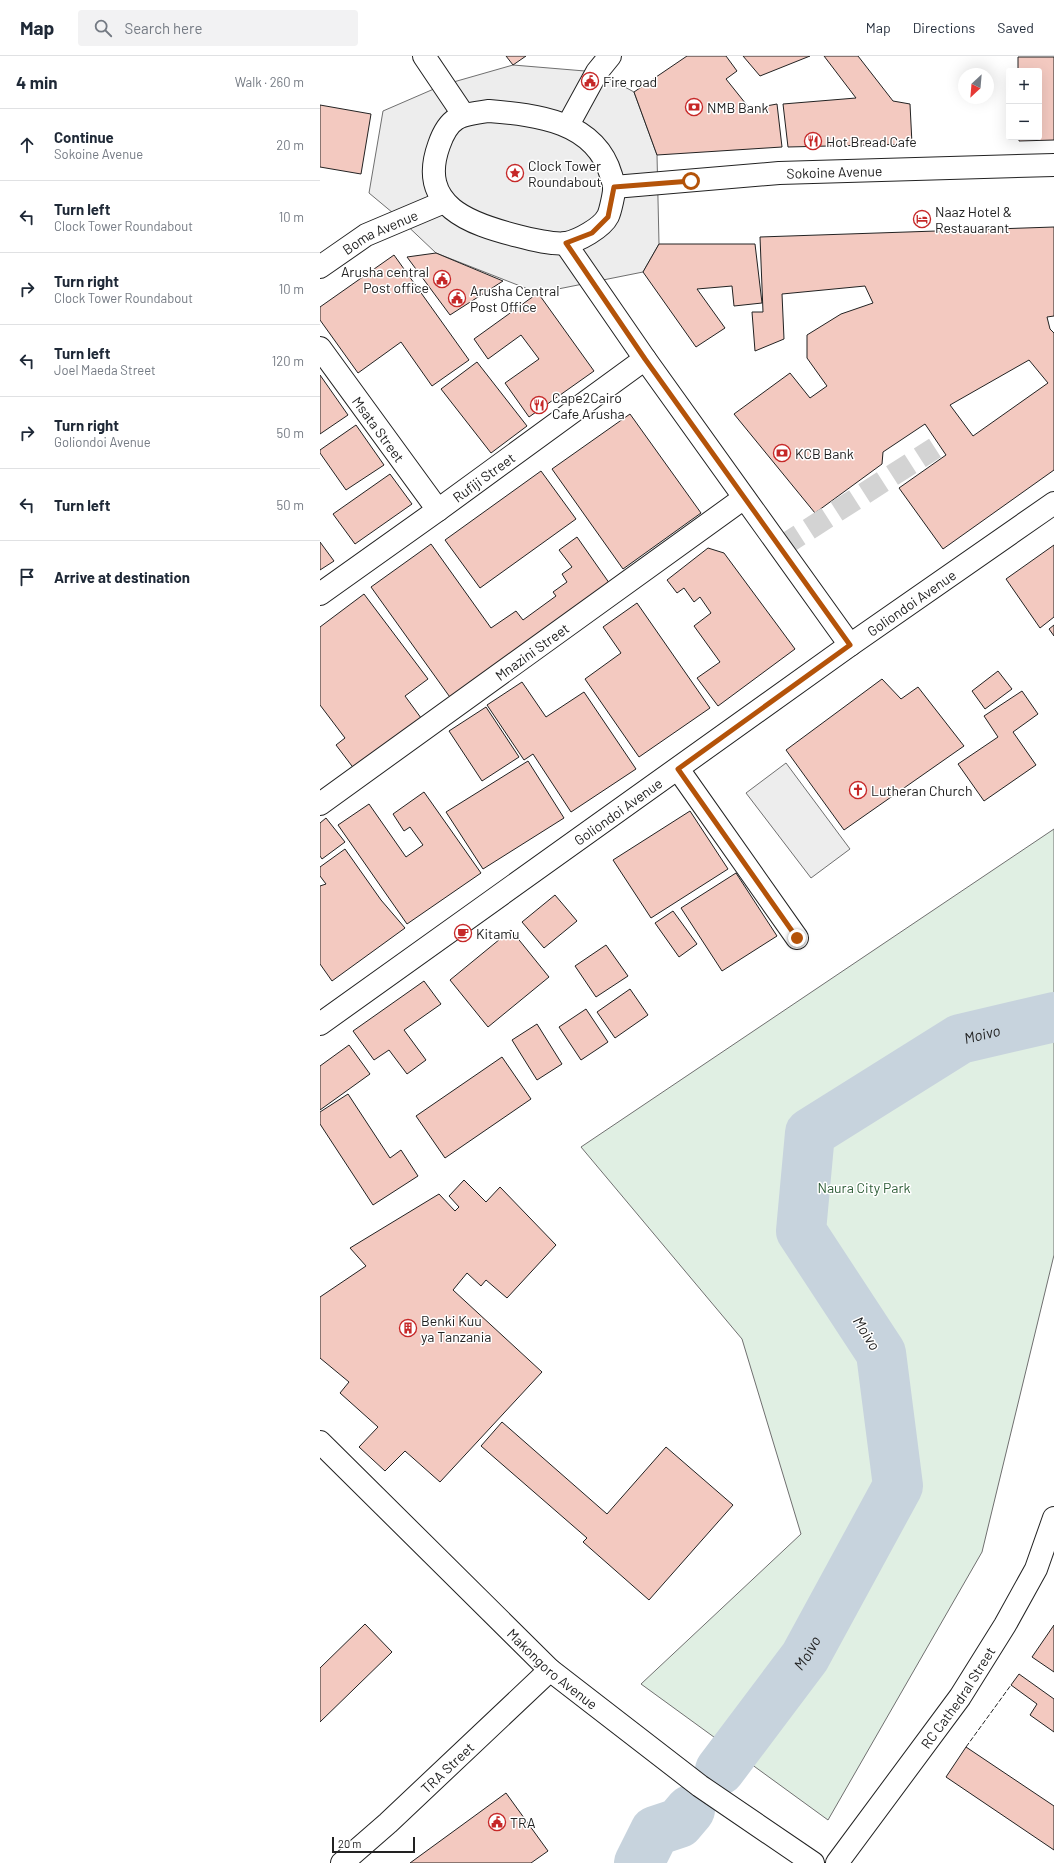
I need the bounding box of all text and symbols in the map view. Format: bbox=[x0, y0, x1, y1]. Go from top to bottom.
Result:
search box bbox=[78, 10, 358, 46]
text: Map bbox=[20, 16, 54, 39]
icon: search bbox=[92, 17, 114, 39]
text: Search here bbox=[124, 19, 202, 37]
text: Map bbox=[866, 19, 891, 36]
text: Directions bbox=[913, 19, 975, 36]
text: Saved bbox=[997, 19, 1034, 36]
north arrow bbox=[958, 68, 994, 104]
map controls bbox=[1006, 68, 1042, 140]
button: + bbox=[1006, 68, 1042, 104]
public building icon: Fire road bbox=[580, 71, 600, 91]
text: 4 min bbox=[16, 72, 58, 92]
place label: Fire road bbox=[603, 73, 657, 90]
text: Walk · 260 m bbox=[235, 74, 304, 90]
bank icon: NMB Bank bbox=[684, 97, 704, 117]
place label: NMB Bank bbox=[707, 99, 768, 116]
button: − bbox=[1006, 104, 1042, 140]
text: Continue bbox=[54, 128, 114, 146]
restaurant icon: Hot Bread Cafe bbox=[803, 131, 823, 151]
place label: Hot Bread Cafe bbox=[826, 133, 917, 150]
icon: ahead bbox=[16, 134, 38, 156]
text: 20 m bbox=[276, 137, 304, 153]
text: Sokoine Avenue bbox=[54, 146, 143, 162]
place label: Clock Tower Roundabout bbox=[528, 157, 602, 190]
street label: Sokoine Avenue bbox=[786, 161, 883, 181]
place icon: Clock Tower Roundabout bbox=[505, 163, 525, 183]
route start bbox=[682, 172, 700, 190]
text: Turn left bbox=[54, 200, 110, 218]
place label: Naaz Hotel & Restauarant bbox=[935, 203, 1012, 236]
icon: left bbox=[16, 206, 38, 228]
street label: Boma Avenue bbox=[339, 206, 420, 258]
text: 10 m bbox=[279, 209, 304, 225]
hotel icon: Naaz Hotel & Restauarant bbox=[912, 209, 932, 229]
text: Clock Tower Roundabout bbox=[54, 218, 193, 234]
place label: Arusha central Post office bbox=[341, 263, 429, 296]
public building icon: Arusha central Post office bbox=[432, 269, 452, 289]
text: Turn right bbox=[54, 272, 119, 290]
icon: right bbox=[16, 278, 38, 300]
text: 10 m bbox=[279, 281, 304, 297]
place label: Arusha Central Post Office bbox=[470, 282, 559, 315]
public building icon: Arusha Central Post Office bbox=[447, 288, 467, 308]
text: Clock Tower Roundabout bbox=[54, 290, 193, 306]
text: Turn left bbox=[54, 344, 110, 362]
icon: left bbox=[16, 350, 38, 372]
text: 120 m bbox=[272, 353, 304, 369]
text: Joel Maeda Street bbox=[54, 362, 156, 378]
place label: Cape2Cairo Cafe Arusha bbox=[552, 389, 625, 422]
street label: Msata Street bbox=[349, 393, 408, 465]
restaurant icon: Cape2Cairo Cafe Arusha bbox=[529, 395, 549, 415]
text: Turn right bbox=[54, 416, 119, 434]
icon: right bbox=[16, 422, 38, 444]
text: 50 m bbox=[277, 425, 304, 441]
text: Goliondoi Avenue bbox=[54, 434, 151, 450]
bank icon: KCB Bank bbox=[772, 443, 792, 463]
place label: KCB Bank bbox=[795, 445, 854, 462]
street label: Rufiji Street bbox=[449, 449, 518, 505]
icon: left bbox=[16, 494, 38, 516]
text: Turn left bbox=[54, 496, 110, 514]
text: 50 m bbox=[277, 497, 304, 513]
icon: arrive bbox=[16, 566, 38, 588]
street label: Goliondoi Avenue bbox=[863, 566, 959, 639]
text: Arrive at destination bbox=[54, 568, 190, 586]
street label: Mnazini Street bbox=[491, 619, 572, 684]
street label: Goliondoi Avenue bbox=[570, 774, 665, 848]
church icon: Lutheran Church bbox=[848, 780, 868, 800]
place label: Lutheran Church bbox=[871, 782, 972, 799]
cafe icon: Kitamu bbox=[453, 923, 473, 943]
place label: Kitamu bbox=[476, 925, 519, 942]
route end bbox=[788, 929, 806, 947]
water label: Moivo bbox=[962, 1021, 1002, 1047]
park label: Naura City Park bbox=[817, 1179, 911, 1196]
place label: Benki Kuu ya Tanzania bbox=[421, 1312, 491, 1345]
water label: Moivo bbox=[850, 1313, 884, 1353]
building icon: Benki Kuu ya Tanzania bbox=[398, 1318, 418, 1338]
street label: Makongoro Avenue bbox=[504, 1625, 601, 1712]
water label: Moivo bbox=[790, 1632, 824, 1673]
street label: RC Cathedral Street bbox=[917, 1643, 998, 1751]
street label: TRA Street bbox=[417, 1738, 477, 1796]
public building icon: TRA bbox=[487, 1812, 507, 1832]
place label: TRA bbox=[510, 1814, 536, 1831]
scale bar bbox=[332, 1835, 415, 1854]
text: 20 m bbox=[338, 1837, 361, 1850]

